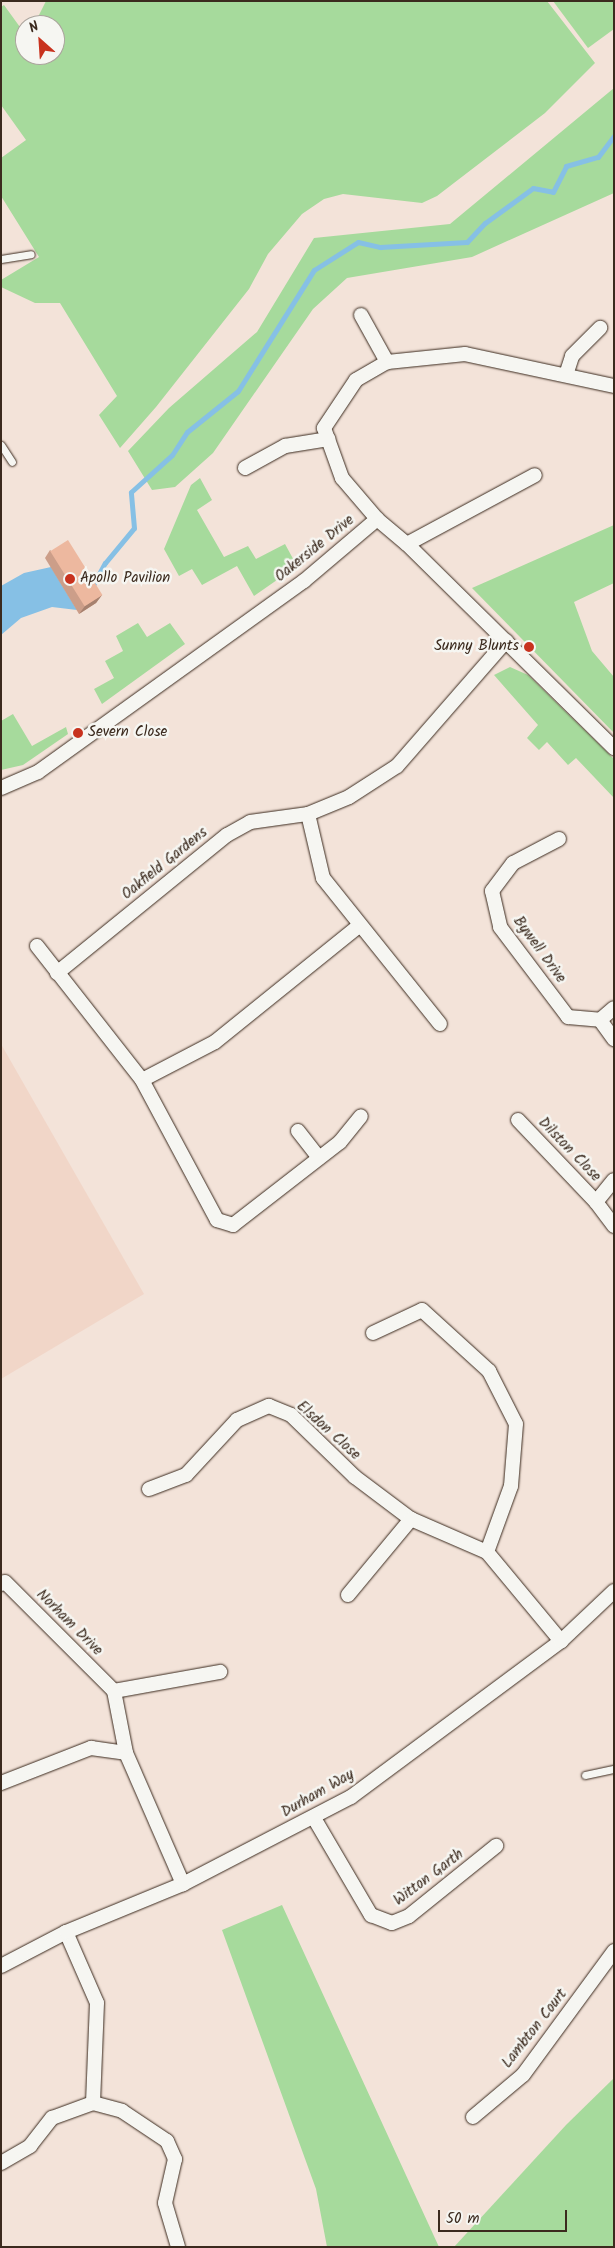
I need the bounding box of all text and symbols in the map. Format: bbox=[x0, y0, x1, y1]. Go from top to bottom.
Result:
north arrow bbox=[15, 15, 65, 65]
text: N bbox=[25, 16, 43, 39]
street label: Oakerside Drive bbox=[272, 512, 358, 586]
place label: Apollo Pavilion bbox=[80, 570, 170, 588]
marker: Apollo Pavilion bbox=[64, 573, 76, 585]
place label: Sunny Blunts bbox=[434, 638, 519, 656]
marker: Sunny Blunts bbox=[523, 641, 535, 653]
place label: Severn Close bbox=[88, 724, 167, 742]
marker: Severn Close bbox=[72, 727, 84, 739]
street label: Oakfield Gardens bbox=[119, 824, 211, 904]
street label: Bywell Drive bbox=[509, 913, 569, 987]
street label: Dilston Close bbox=[534, 1114, 604, 1186]
street label: Elsdon Close bbox=[292, 1398, 364, 1464]
street label: Norham Drive bbox=[32, 1586, 106, 1660]
street label: Durham Way bbox=[279, 1766, 357, 1822]
street label: Witton Garth bbox=[391, 1846, 467, 1910]
street label: Lambton Court bbox=[499, 1986, 571, 2072]
scale bar bbox=[440, 2200, 569, 2232]
text: 50 m bbox=[446, 2207, 480, 2231]

